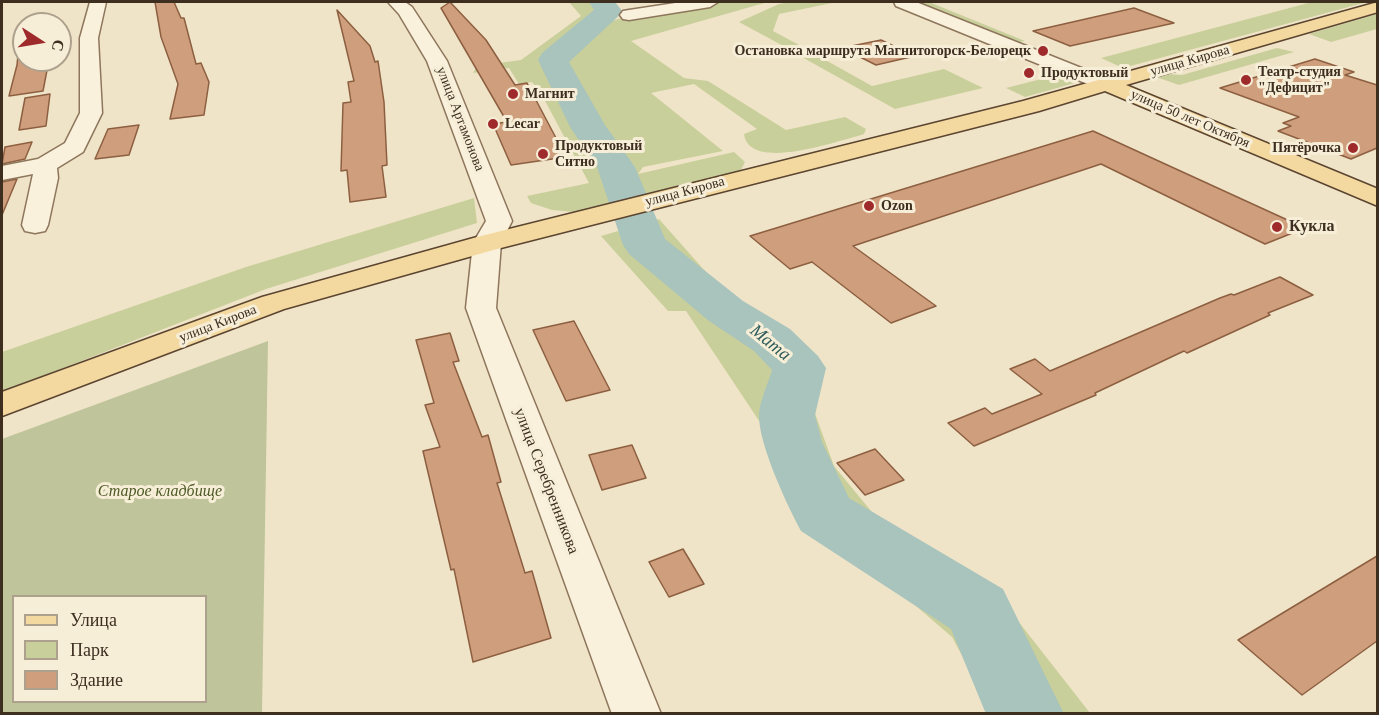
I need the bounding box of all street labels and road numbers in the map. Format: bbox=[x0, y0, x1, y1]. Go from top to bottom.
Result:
street label: улица Кирова bbox=[1148, 42, 1232, 80]
street label: улица Артамонова bbox=[432, 64, 488, 174]
street label: улица 50 лет Октября bbox=[1128, 86, 1252, 152]
street label: улица Кирова bbox=[643, 173, 727, 211]
street label: улица Кирова bbox=[177, 302, 259, 346]
street label: улица Серебренникова bbox=[509, 405, 583, 557]

